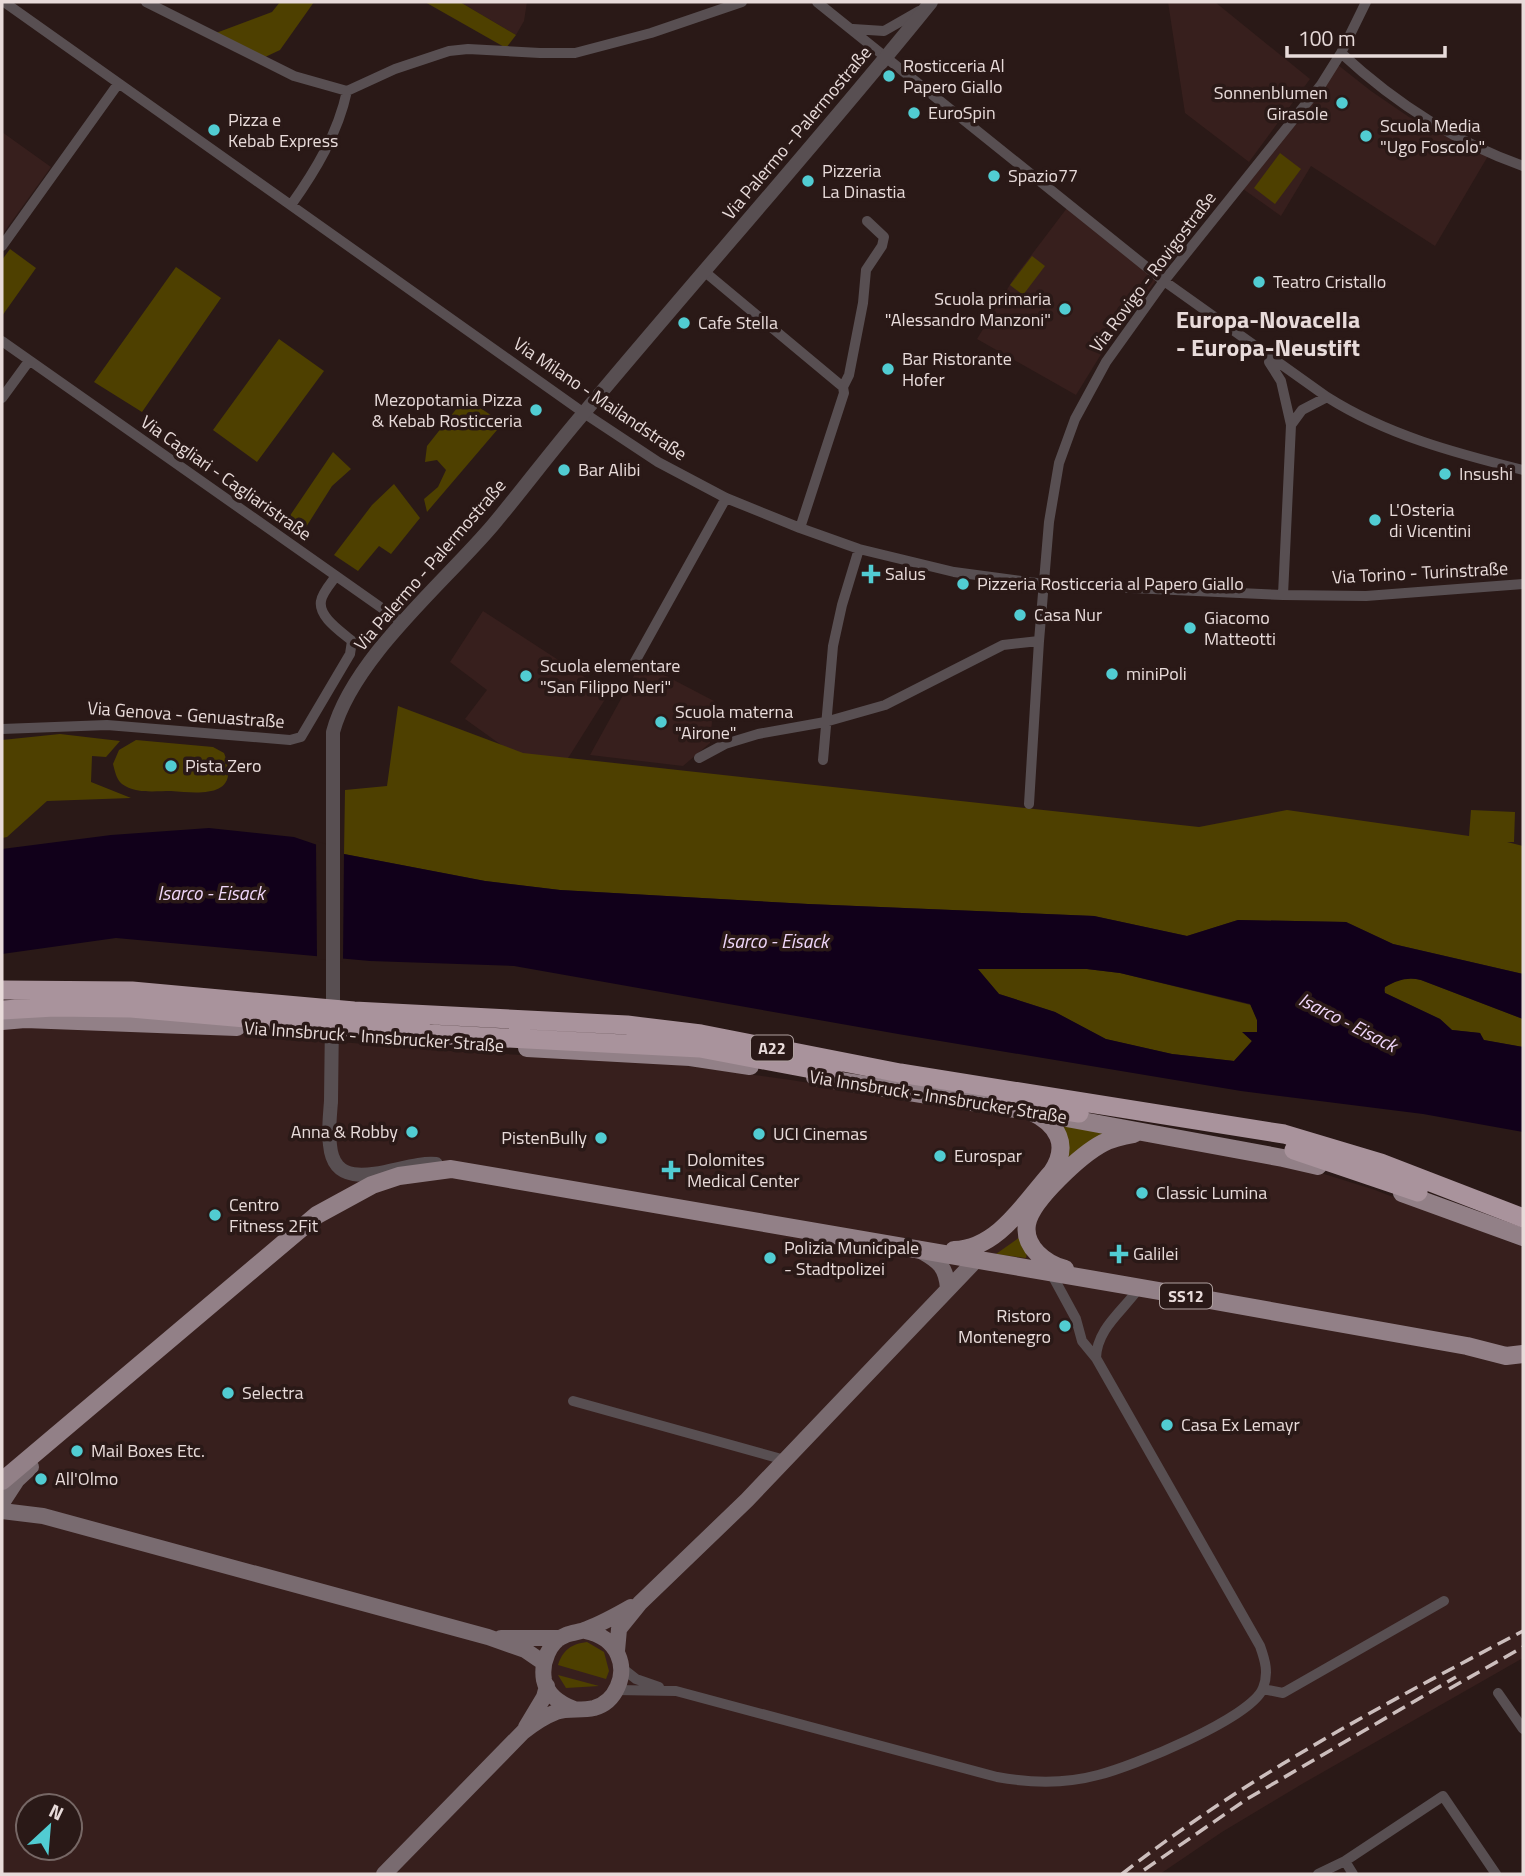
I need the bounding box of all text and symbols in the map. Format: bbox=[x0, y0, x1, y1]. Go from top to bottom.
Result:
scale bar bbox=[1287, 14, 1444, 58]
text: 100 m bbox=[1298, 22, 1355, 54]
street label: Via Palermo - Palermostraße bbox=[716, 40, 878, 226]
place label: Rosticceria Al Papero Giallo bbox=[903, 52, 1005, 100]
marker: Rosticceria Al Papero Giallo bbox=[881, 68, 897, 84]
place label: Sonnenblumen Girasole bbox=[1214, 79, 1328, 127]
marker: Sonnenblumen Girasole bbox=[1334, 95, 1350, 111]
place label: EuroSpin bbox=[928, 99, 996, 126]
marker: EuroSpin bbox=[906, 105, 922, 121]
place label: Pizza e Kebab Express bbox=[228, 106, 338, 154]
place label: Scuola Media "Ugo Foscolo" bbox=[1380, 112, 1485, 160]
marker: Pizza e Kebab Express bbox=[206, 122, 222, 138]
marker: Scuola Media "Ugo Foscolo" bbox=[1358, 128, 1374, 144]
place label: Pizzeria La Dinastia bbox=[822, 157, 905, 205]
place label: Spazio77 bbox=[1008, 162, 1078, 189]
marker: Spazio77 bbox=[986, 168, 1002, 184]
marker: Pizzeria La Dinastia bbox=[800, 173, 816, 189]
street label: Via Rovigo - Rovigostraße bbox=[1083, 185, 1222, 358]
place label: Teatro Cristallo bbox=[1273, 268, 1386, 295]
marker: Teatro Cristallo bbox=[1251, 274, 1267, 290]
place label: Scuola primaria "Alessandro Manzoni" bbox=[885, 285, 1051, 333]
marker: Scuola primaria "Alessandro Manzoni" bbox=[1057, 301, 1073, 317]
district label: Europa-Novacella - Europa-Neustift bbox=[1176, 301, 1360, 365]
place label: Cafe Stella bbox=[698, 309, 778, 336]
marker: Cafe Stella bbox=[676, 315, 692, 331]
street label: Via Milano - Mailandstraße bbox=[508, 330, 693, 467]
place label: Bar Ristorante Hofer bbox=[902, 345, 1012, 393]
marker: Bar Ristorante Hofer bbox=[880, 361, 896, 377]
place label: Mezopotamia Pizza & Kebab Rosticceria bbox=[372, 386, 522, 434]
marker: Mezopotamia Pizza & Kebab Rosticceria bbox=[528, 402, 544, 418]
street label: Via Cagliari - Cagliaristraße bbox=[135, 408, 317, 547]
place label: Bar Alibi bbox=[578, 456, 641, 483]
place label: Insushi bbox=[1459, 460, 1513, 487]
marker: Bar Alibi bbox=[556, 462, 572, 478]
marker: Insushi bbox=[1437, 466, 1453, 482]
street label: Via Palermo - Palermostraße bbox=[347, 473, 512, 656]
place label: L'Osteria di Vicentini bbox=[1389, 496, 1471, 544]
marker: L'Osteria di Vicentini bbox=[1367, 512, 1383, 528]
street label: Via Torino - Turinstraße bbox=[1331, 554, 1509, 591]
place label: Salus bbox=[885, 560, 926, 587]
marker: Salus bbox=[863, 566, 879, 582]
place label: Pizzeria Rosticceria al Papero Giallo bbox=[977, 570, 1244, 597]
marker: Pizzeria Rosticceria al Papero Giallo bbox=[955, 576, 971, 592]
place label: Casa Nur bbox=[1034, 601, 1102, 628]
place label: Giacomo Matteotti bbox=[1204, 604, 1276, 652]
marker: Casa Nur bbox=[1012, 607, 1028, 623]
marker: Giacomo Matteotti bbox=[1182, 620, 1198, 636]
place label: Scuola elementare "San Filippo Neri" bbox=[540, 652, 680, 700]
place label: miniPoli bbox=[1126, 660, 1187, 687]
marker: miniPoli bbox=[1104, 666, 1120, 682]
marker: Scuola elementare "San Filippo Neri" bbox=[518, 668, 534, 684]
street label: Via Genova - Genuastraße bbox=[86, 694, 286, 735]
place label: Scuola materna "Airone" bbox=[675, 698, 793, 746]
marker: Scuola materna "Airone" bbox=[653, 714, 669, 730]
place label: Pista Zero bbox=[185, 752, 261, 779]
marker: Pista Zero bbox=[163, 758, 179, 774]
water label: Isarco - Eisack bbox=[158, 878, 267, 907]
water label: Isarco - Eisack bbox=[722, 926, 831, 955]
water label: Isarco - Eisack bbox=[1294, 984, 1405, 1060]
street label: Via Innsbruck - Innsbrucker Straße bbox=[243, 1014, 505, 1059]
road number: A22 bbox=[751, 1036, 793, 1060]
street label: Via Innsbruck - Innsbrucker Straße bbox=[807, 1063, 1069, 1130]
place label: Anna & Robby bbox=[291, 1118, 398, 1145]
place label: UCI Cinemas bbox=[773, 1120, 868, 1147]
marker: Anna & Robby bbox=[404, 1124, 420, 1140]
place label: PistenBully bbox=[501, 1124, 587, 1151]
marker: UCI Cinemas bbox=[751, 1126, 767, 1142]
marker: PistenBully bbox=[593, 1130, 609, 1146]
place label: Eurospar bbox=[954, 1142, 1022, 1169]
place label: Dolomites Medical Center bbox=[687, 1146, 800, 1194]
marker: Eurospar bbox=[932, 1148, 948, 1164]
marker: Dolomites Medical Center bbox=[661, 1160, 681, 1180]
place label: Classic Lumina bbox=[1156, 1179, 1267, 1206]
marker: Classic Lumina bbox=[1134, 1185, 1150, 1201]
place label: Centro Fitness 2Fit bbox=[229, 1191, 319, 1239]
marker: Centro Fitness 2Fit bbox=[207, 1207, 223, 1223]
place label: Polizia Municipale - Stadtpolizei bbox=[784, 1234, 919, 1282]
place label: Galilei bbox=[1133, 1240, 1178, 1267]
marker: Galilei bbox=[1111, 1246, 1127, 1262]
marker: Polizia Municipale - Stadtpolizei bbox=[762, 1250, 778, 1266]
road number: SS12 bbox=[1160, 1284, 1212, 1308]
place label: Ristoro Montenegro bbox=[958, 1302, 1051, 1350]
marker: Ristoro Montenegro bbox=[1057, 1318, 1073, 1334]
place label: Selectra bbox=[242, 1379, 304, 1406]
marker: Selectra bbox=[220, 1385, 236, 1401]
place label: Casa Ex Lemayr bbox=[1181, 1411, 1300, 1438]
marker: Casa Ex Lemayr bbox=[1159, 1417, 1175, 1433]
place label: Mail Boxes Etc. bbox=[91, 1437, 205, 1464]
marker: Mail Boxes Etc. bbox=[69, 1443, 85, 1459]
place label: All'Olmo bbox=[55, 1465, 118, 1492]
marker: All'Olmo bbox=[33, 1471, 49, 1487]
north arrow bbox=[14, 1792, 84, 1862]
text: N bbox=[44, 1795, 69, 1827]

